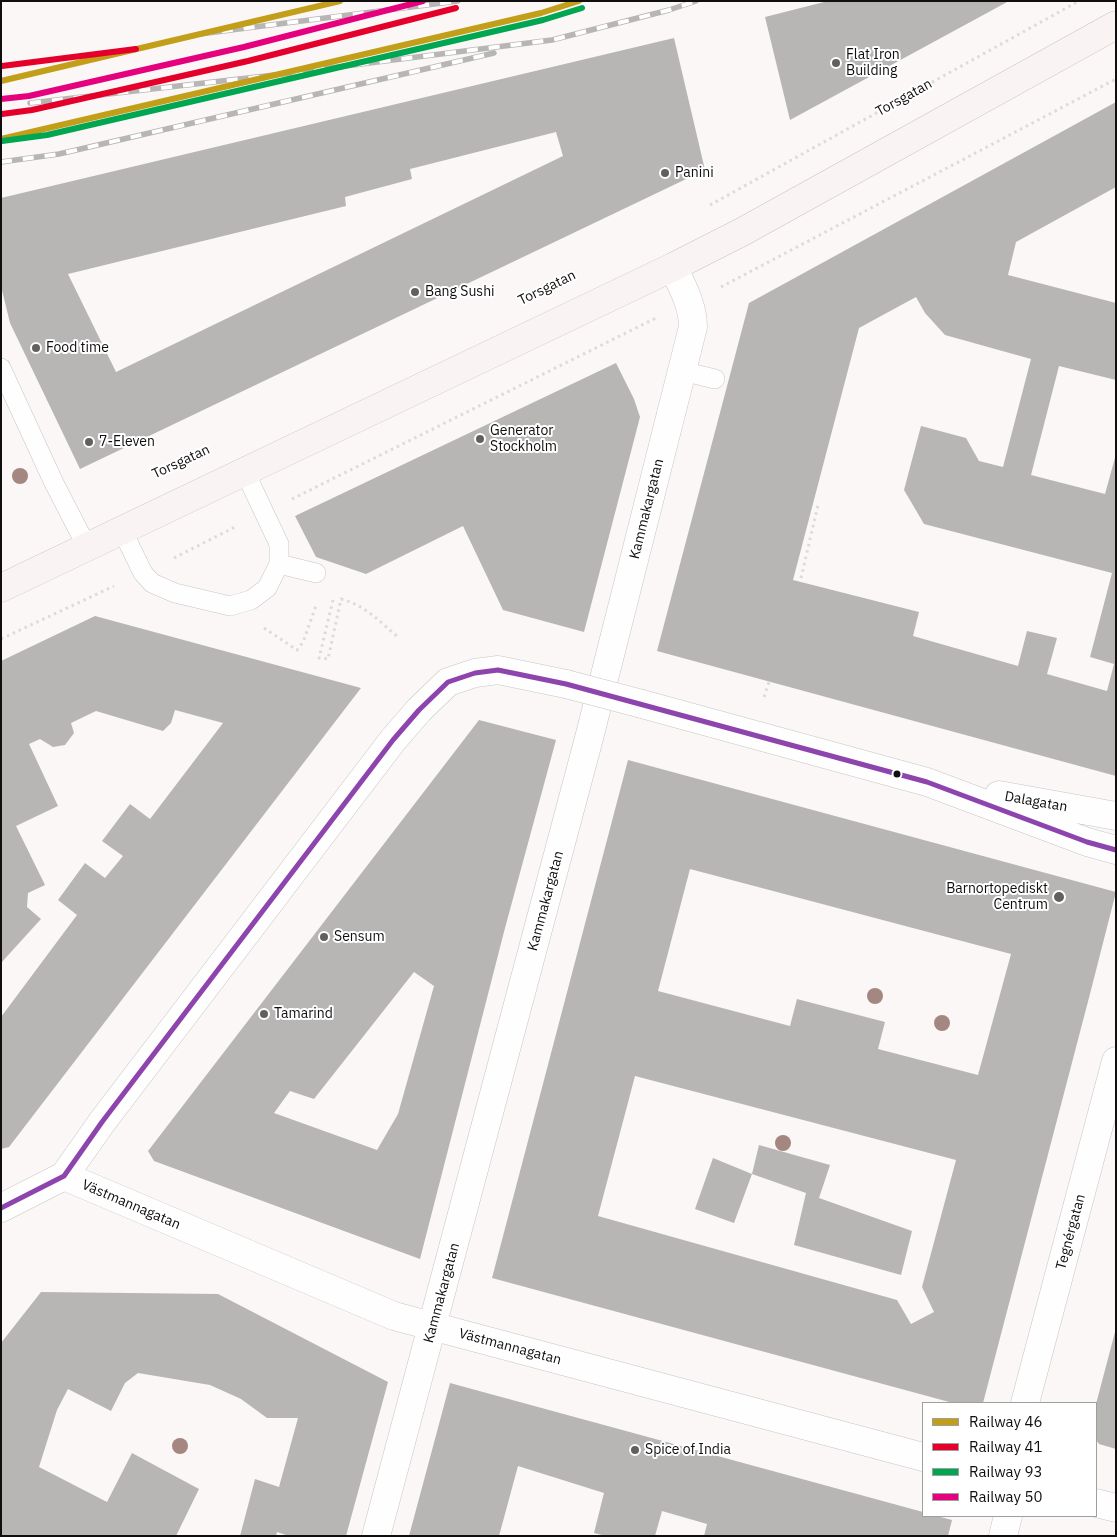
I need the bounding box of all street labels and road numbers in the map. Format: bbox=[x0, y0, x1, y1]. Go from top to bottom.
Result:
street label: Torsgatan bbox=[873, 76, 935, 120]
street label: Torsgatan bbox=[515, 267, 579, 309]
street label: Torsgatan bbox=[149, 441, 213, 483]
street label: Kammakargatan bbox=[626, 457, 668, 561]
street label: Dalagatan bbox=[1003, 788, 1069, 816]
street label: Kammakargatan bbox=[525, 849, 567, 953]
street label: Västmannagatan bbox=[79, 1177, 183, 1233]
street label: Tegnérgatan bbox=[1053, 1192, 1089, 1272]
street label: Kammakargatan bbox=[421, 1241, 463, 1345]
street label: Västmannagatan bbox=[457, 1325, 563, 1369]

